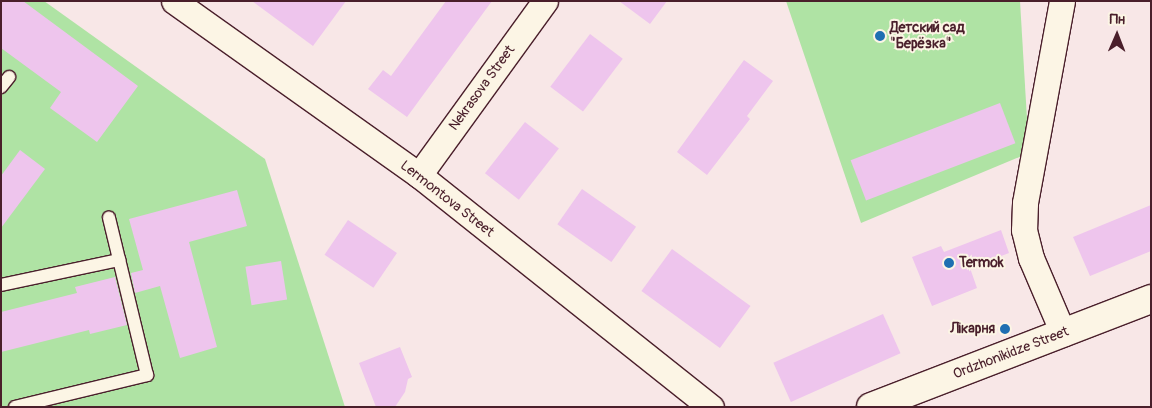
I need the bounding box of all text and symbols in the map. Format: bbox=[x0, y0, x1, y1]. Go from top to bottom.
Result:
north arrow bbox=[1092, 10, 1142, 60]
text: Пн bbox=[1109, 11, 1125, 28]
place label: Детский сад "Берёзка" bbox=[890, 20, 965, 52]
marker: Детский сад "Берёзка" bbox=[874, 30, 886, 42]
street label: Nekrasova Street bbox=[445, 42, 519, 134]
street label: Lermontova Street bbox=[397, 157, 497, 241]
place label: Termok bbox=[959, 255, 1004, 271]
marker: Termok bbox=[943, 257, 955, 269]
place label: Лікарня bbox=[950, 321, 995, 337]
street label: Ordzhonikidze Street bbox=[951, 323, 1071, 383]
marker: Лікарня bbox=[999, 323, 1011, 335]

